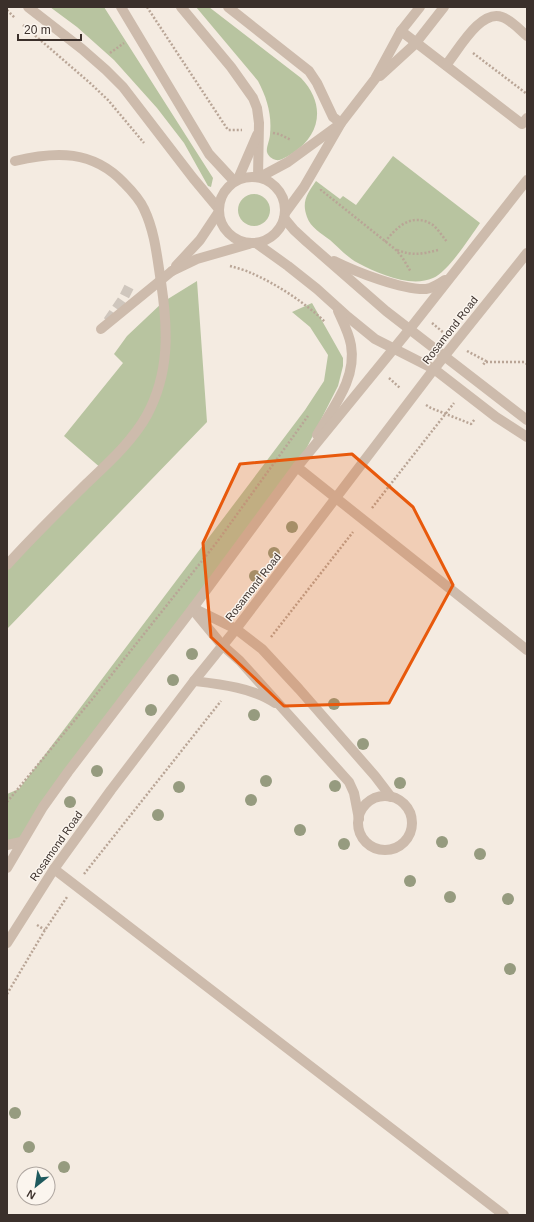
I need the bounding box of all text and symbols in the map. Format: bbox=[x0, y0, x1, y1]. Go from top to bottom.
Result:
scale bar bbox=[18, 16, 81, 42]
text: 20 m bbox=[24, 23, 51, 37]
street label: Rosamond Road bbox=[420, 294, 480, 366]
street label: Rosamond Road bbox=[223, 551, 283, 623]
street label: Rosamond Road bbox=[27, 809, 85, 883]
north arrow bbox=[16, 1166, 56, 1206]
text: N bbox=[25, 1187, 37, 1202]

